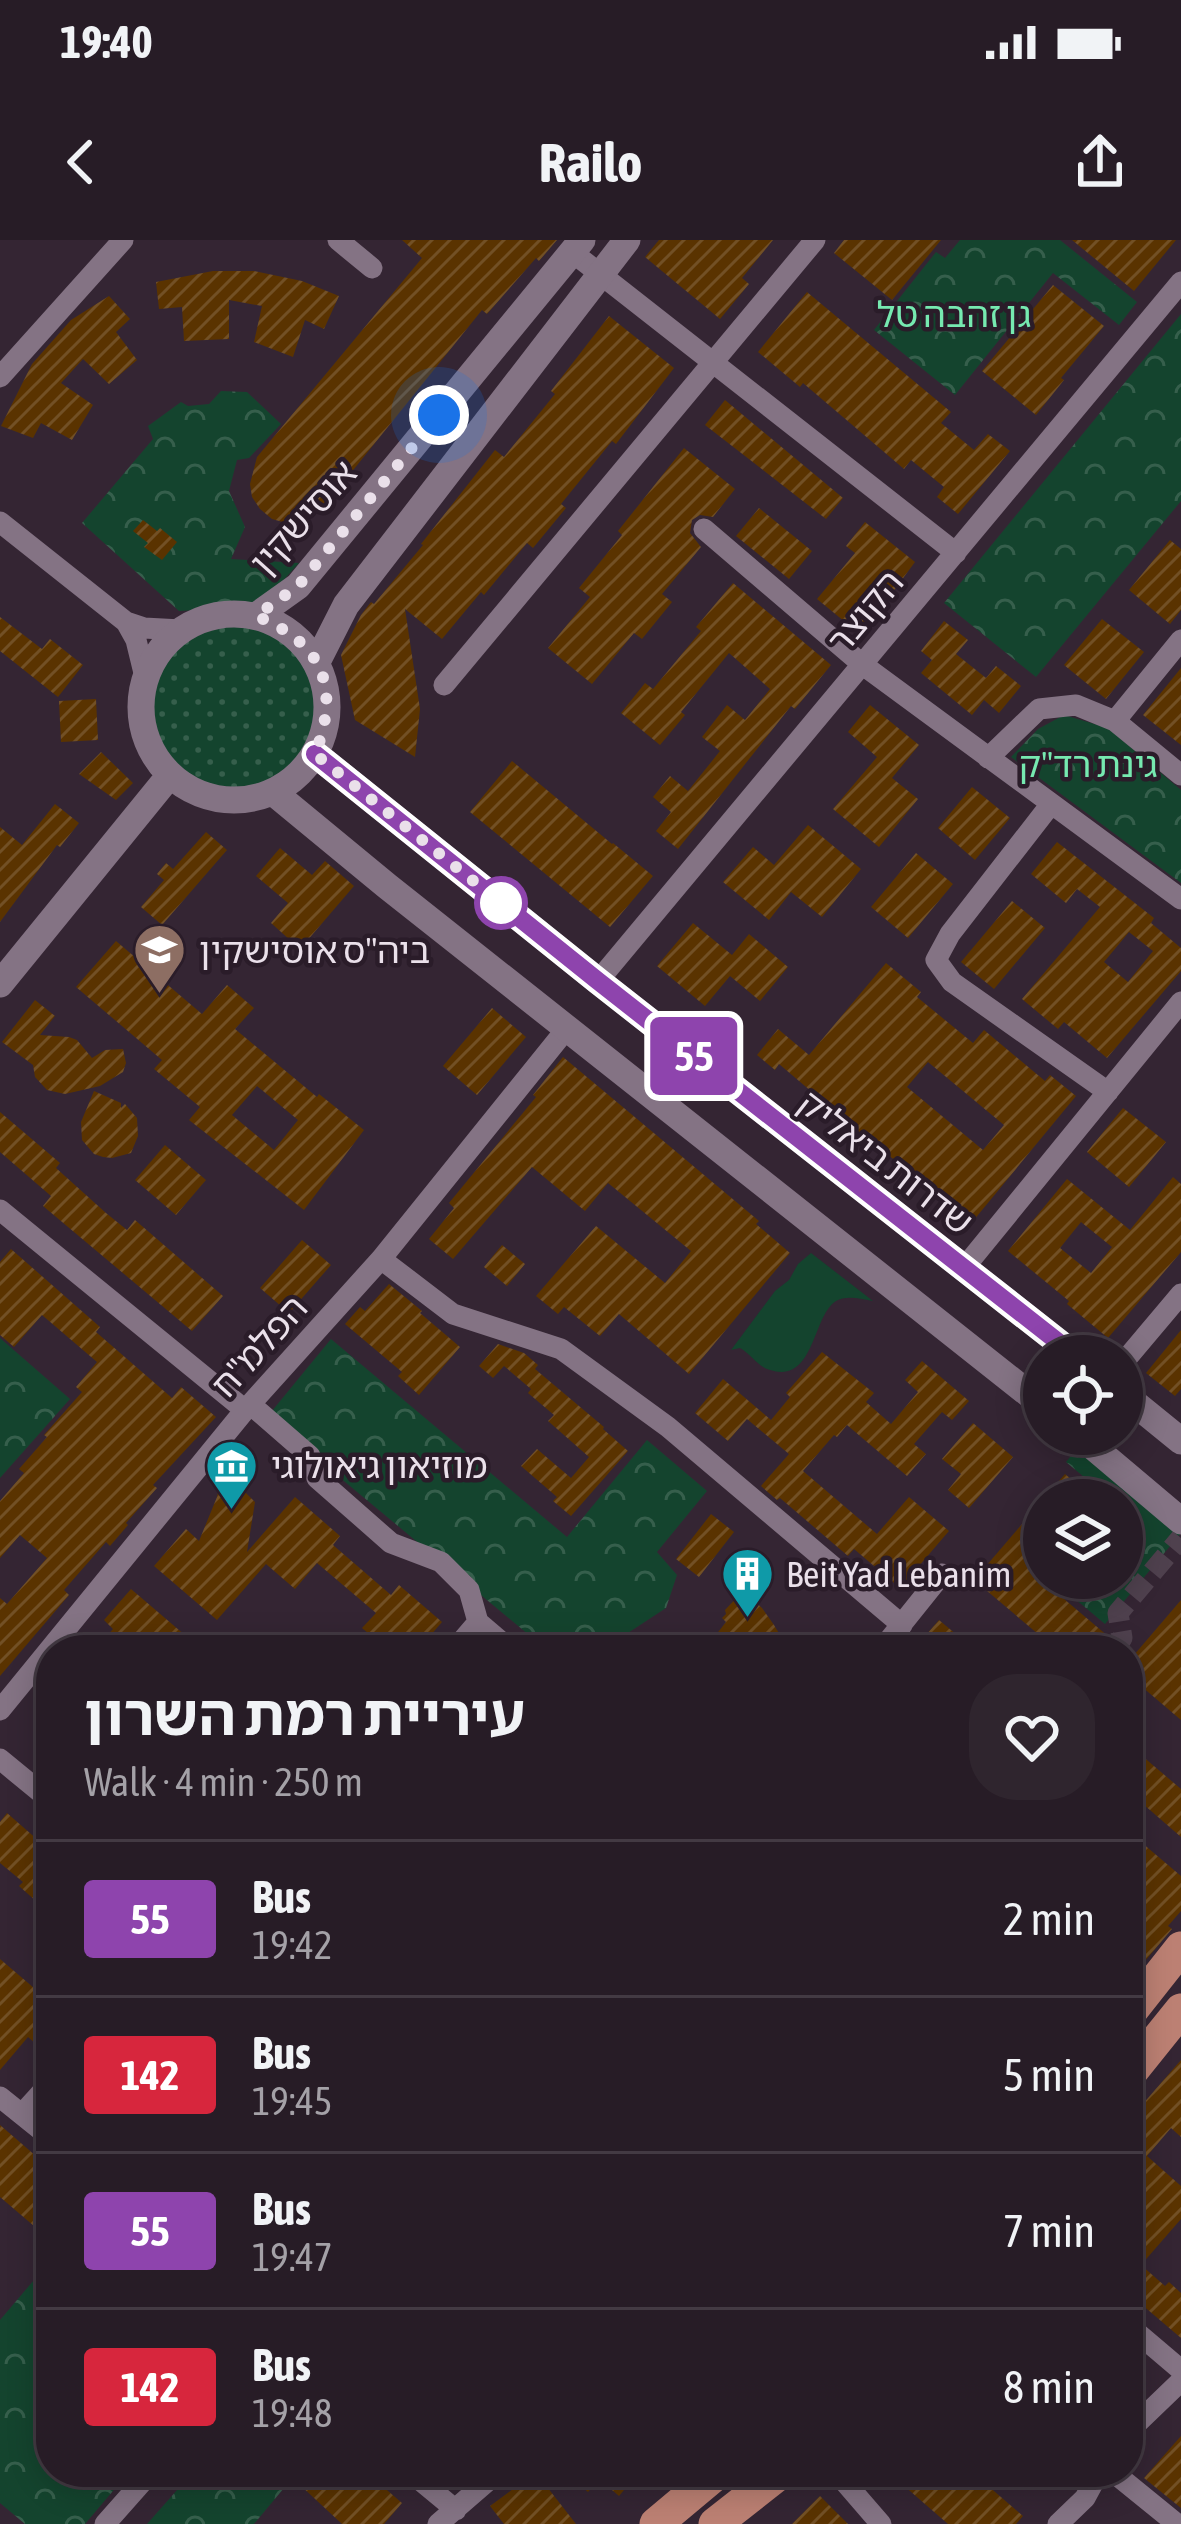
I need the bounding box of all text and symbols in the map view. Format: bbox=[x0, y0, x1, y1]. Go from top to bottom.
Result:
text: 19:40 bbox=[60, 16, 153, 68]
icon: back bbox=[48, 129, 114, 195]
icon: share bbox=[1067, 129, 1133, 195]
text: Railo bbox=[539, 132, 642, 193]
park label: גן זהבה טל bbox=[877, 293, 1031, 335]
your location bbox=[409, 385, 469, 445]
street label: אוסישקין bbox=[241, 452, 365, 582]
street label: הקוצר bbox=[818, 561, 912, 661]
park label: גינת רד"ק bbox=[1019, 743, 1157, 785]
unlabelled marker bbox=[476, 878, 526, 928]
school or university icon: ביה"ס אוסישקין bbox=[132, 922, 188, 996]
place label: ביה"ס אוסישקין bbox=[199, 929, 430, 971]
line badge: 55 bbox=[640, 1017, 748, 1095]
text: 55 bbox=[674, 1032, 714, 1080]
street label: שדרות ביאליק bbox=[791, 1081, 981, 1243]
street label: הפלמ"ח bbox=[203, 1287, 315, 1405]
map controls bbox=[1023, 1335, 1143, 1599]
button: locate bbox=[1023, 1335, 1143, 1455]
museum icon: מוזיאון גיאולוגי bbox=[204, 1437, 260, 1511]
place label: מוזיאון גיאולוגי bbox=[271, 1444, 488, 1486]
button: layers bbox=[1023, 1479, 1143, 1599]
building icon: Beit Yad Lebanim bbox=[719, 1546, 775, 1620]
place label: Beit Yad Lebanim bbox=[786, 1553, 1011, 1595]
button: heart bbox=[969, 1674, 1095, 1800]
text: עיריית רמת השרון bbox=[84, 1682, 525, 1747]
text: Walk · 4 min · 250 m bbox=[84, 1760, 363, 1804]
text: Bus bbox=[252, 1871, 311, 1923]
text: 2 min bbox=[1003, 1893, 1095, 1945]
text: 55 bbox=[130, 1895, 170, 1943]
text: 19:42 bbox=[252, 1923, 332, 1967]
text: Bus bbox=[252, 2027, 311, 2079]
text: 5 min bbox=[1003, 2049, 1095, 2101]
text: 142 bbox=[120, 2051, 180, 2099]
text: 19:45 bbox=[252, 2079, 332, 2123]
text: Bus bbox=[252, 2183, 311, 2235]
text: 7 min bbox=[1003, 2205, 1095, 2257]
text: 55 bbox=[130, 2207, 170, 2255]
text: 19:47 bbox=[252, 2235, 332, 2279]
text: Bus bbox=[252, 2339, 311, 2391]
text: 8 min bbox=[1003, 2361, 1095, 2413]
text: 142 bbox=[120, 2363, 180, 2411]
text: 19:48 bbox=[252, 2391, 332, 2435]

